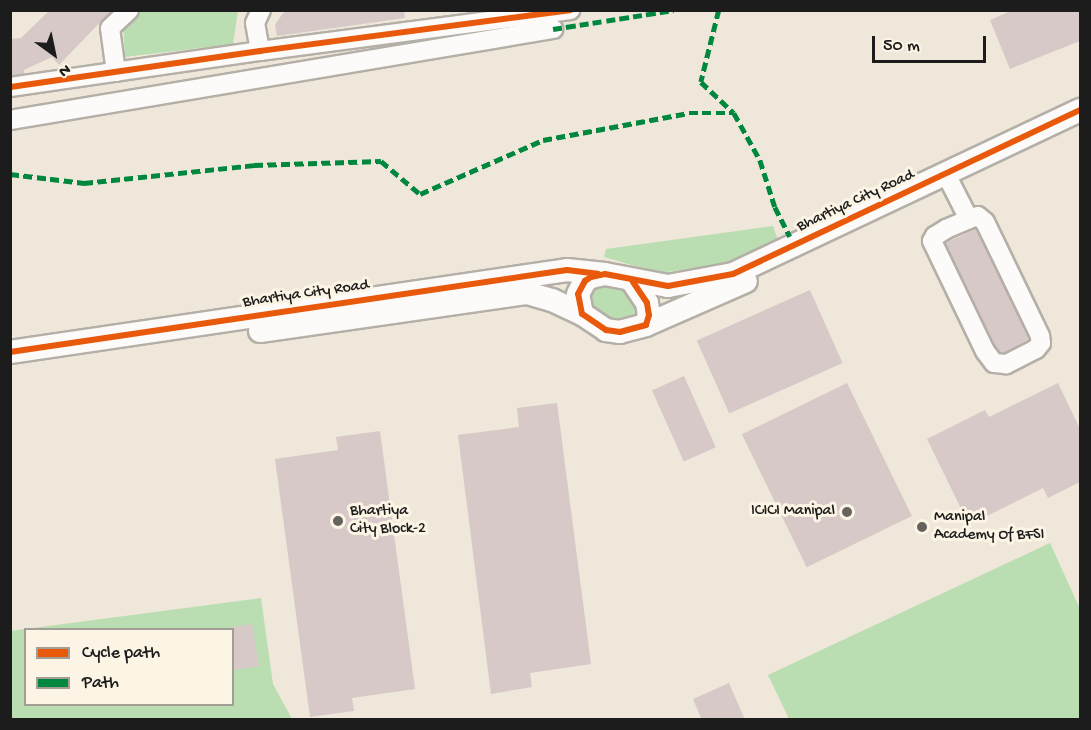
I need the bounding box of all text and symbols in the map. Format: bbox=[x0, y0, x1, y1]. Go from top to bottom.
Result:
north arrow bbox=[24, 24, 84, 84]
scale bar bbox=[875, 24, 989, 62]
text: 50 m bbox=[883, 36, 920, 57]
text: N bbox=[55, 59, 74, 80]
street label: Bhartiya City Road bbox=[794, 166, 918, 238]
street label: Bhartiya City Road bbox=[242, 277, 370, 313]
place label: Bhartiya City Block-2 bbox=[350, 502, 426, 540]
place label: ICICI Manipal bbox=[751, 502, 835, 522]
marker: ICICI Manipal bbox=[840, 505, 854, 519]
place label: Manipal Academy Of BFSI bbox=[934, 508, 1044, 546]
marker: Bhartiya City Block-2 bbox=[331, 514, 345, 528]
marker: Manipal Academy Of BFSI bbox=[915, 520, 929, 534]
legend bbox=[24, 628, 234, 706]
text: Cycle path bbox=[82, 643, 160, 664]
text: Path bbox=[82, 673, 119, 694]

